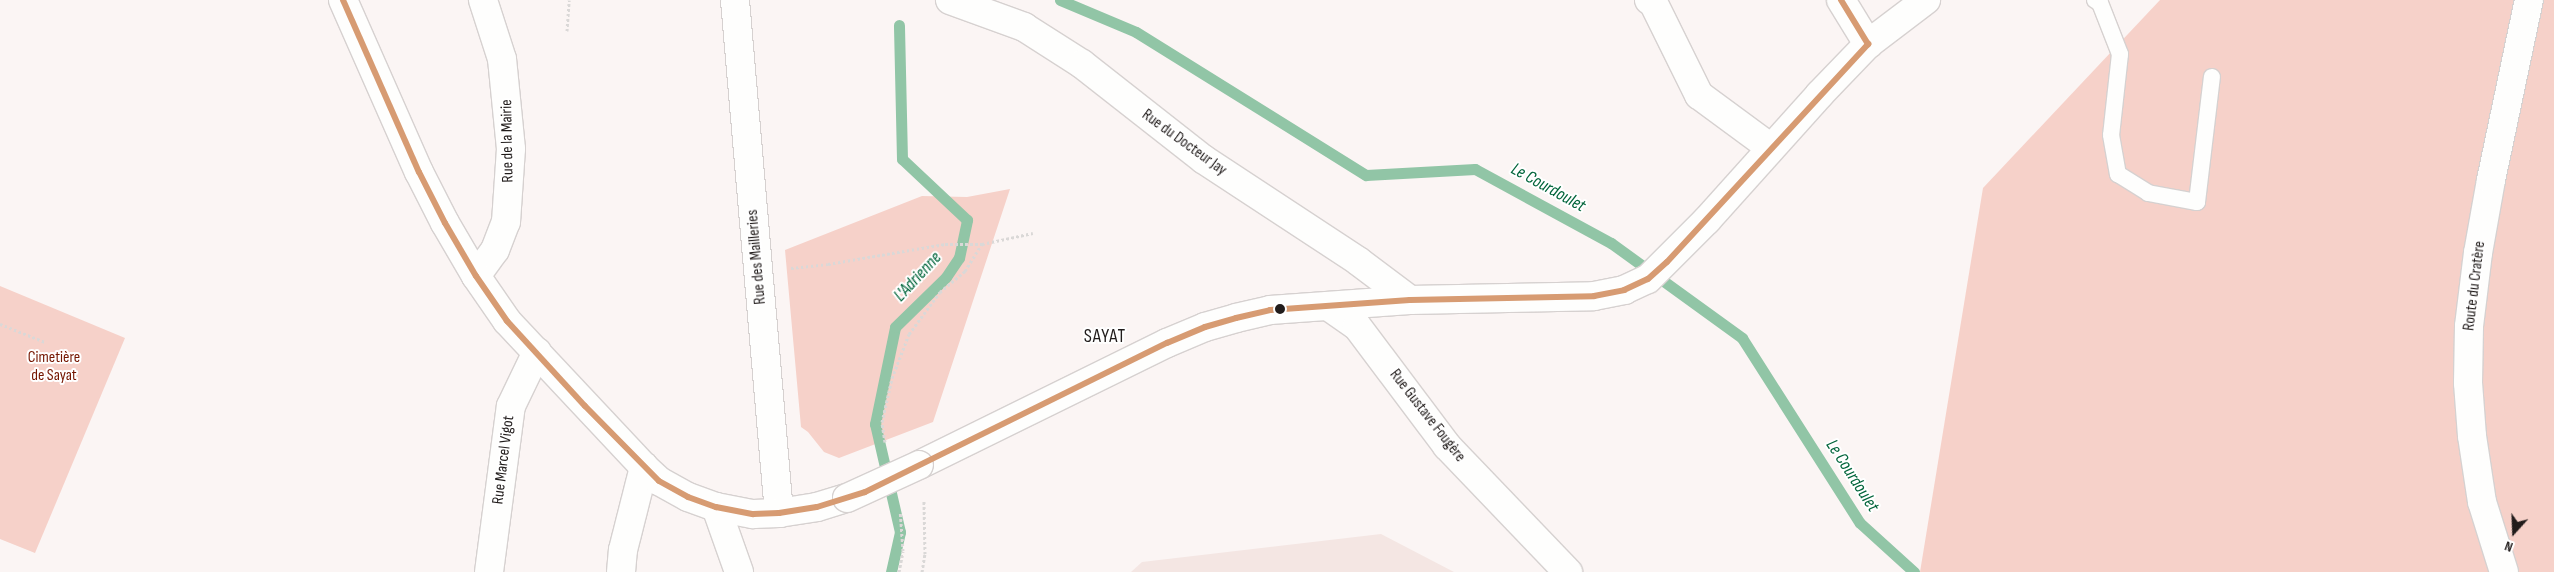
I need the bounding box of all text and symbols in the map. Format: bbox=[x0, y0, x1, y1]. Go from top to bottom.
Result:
street label: Rue de la Mairie bbox=[498, 99, 518, 183]
street label: Rue du Docteur Jay bbox=[1138, 106, 1230, 180]
water label: Le Courdoulet bbox=[1507, 159, 1589, 217]
street label: Rue des Mailleries bbox=[743, 209, 771, 305]
street label: Route du Cratère bbox=[2460, 240, 2490, 332]
water label: L'Adrienne bbox=[890, 248, 946, 306]
unlabelled marker bbox=[1275, 304, 1285, 314]
district label: SAYAT bbox=[1083, 326, 1127, 348]
park label: Cimetière de Sayat bbox=[28, 348, 80, 386]
street label: Rue Gustave Fougère bbox=[1385, 366, 1469, 466]
street label: Rue Marcel Vigot bbox=[489, 414, 519, 506]
water label: Le Courdoulet bbox=[1821, 436, 1883, 516]
north arrow bbox=[2489, 507, 2539, 557]
text: N bbox=[2502, 537, 2515, 556]

